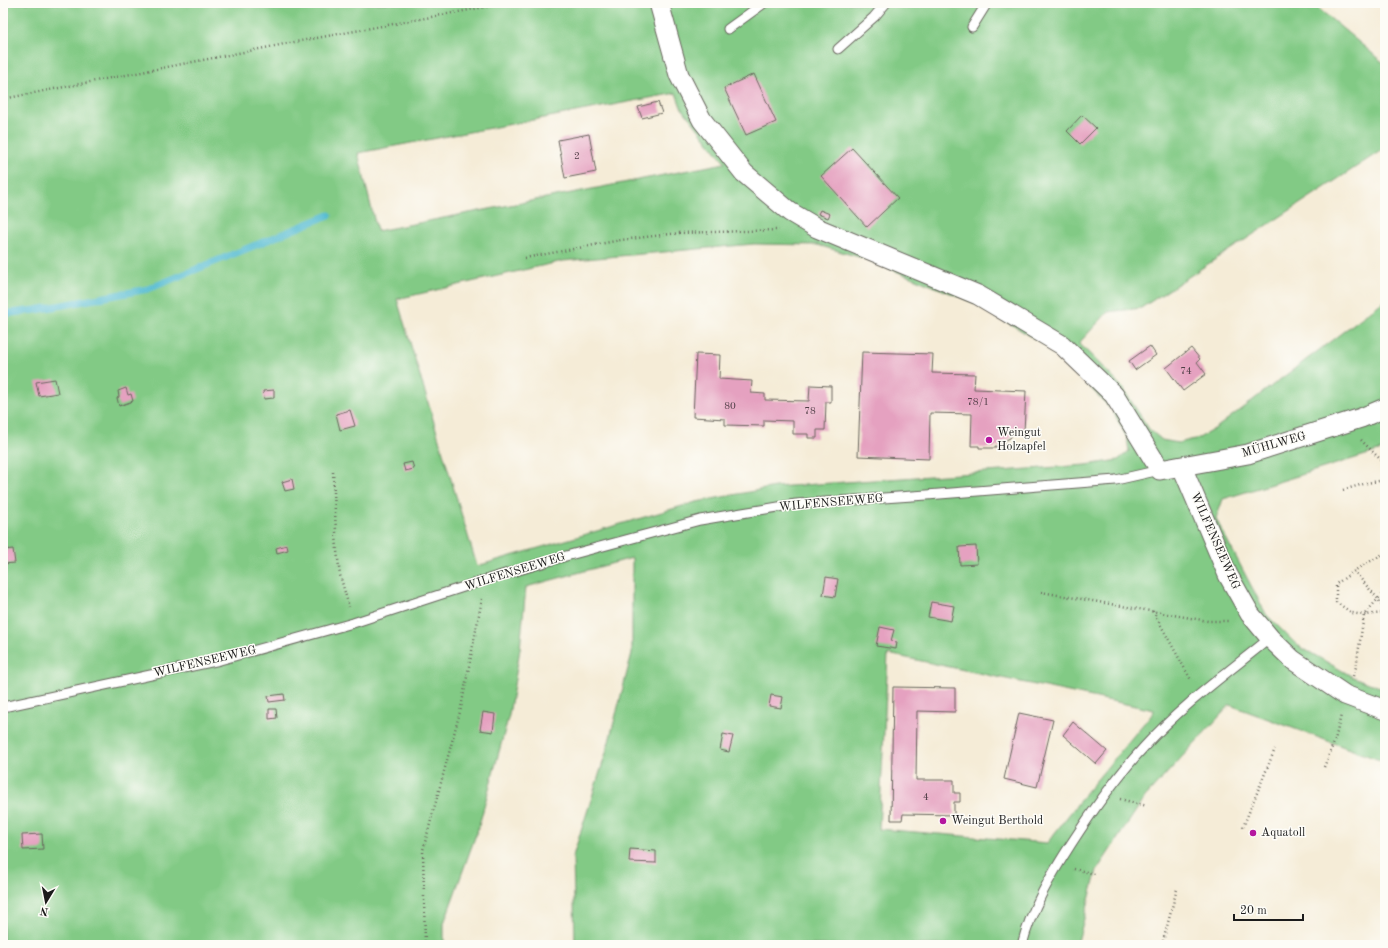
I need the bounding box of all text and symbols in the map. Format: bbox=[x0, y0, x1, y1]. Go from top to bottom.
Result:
house number: 2 bbox=[574, 151, 580, 161]
house number: 74 bbox=[1180, 366, 1192, 376]
house number: 78/1 bbox=[967, 397, 989, 407]
house number: 80 bbox=[724, 401, 736, 411]
house number: 78 bbox=[804, 406, 816, 416]
street label: MÜHLWEG bbox=[1240, 426, 1308, 460]
place label: Weingut Holzapfel bbox=[997, 427, 1046, 453]
marker: Weingut Holzapfel bbox=[984, 435, 994, 445]
street label: WILFENSEEWEG bbox=[1188, 491, 1242, 592]
street label: WILFENSEEWEG bbox=[778, 492, 884, 514]
street label: WILFENSEEWEG bbox=[463, 551, 567, 593]
street label: WILFENSEEWEG bbox=[153, 644, 258, 680]
house number: 4 bbox=[923, 792, 929, 802]
place label: Weingut Berthold bbox=[951, 815, 1043, 827]
marker: Weingut Berthold bbox=[938, 816, 948, 826]
place label: Aquatoll bbox=[1261, 827, 1305, 839]
marker: Aquatoll bbox=[1248, 828, 1258, 838]
north arrow bbox=[26, 882, 66, 922]
scale bar bbox=[1234, 896, 1303, 922]
text: N bbox=[39, 904, 50, 917]
text: 20 m bbox=[1240, 905, 1267, 917]

